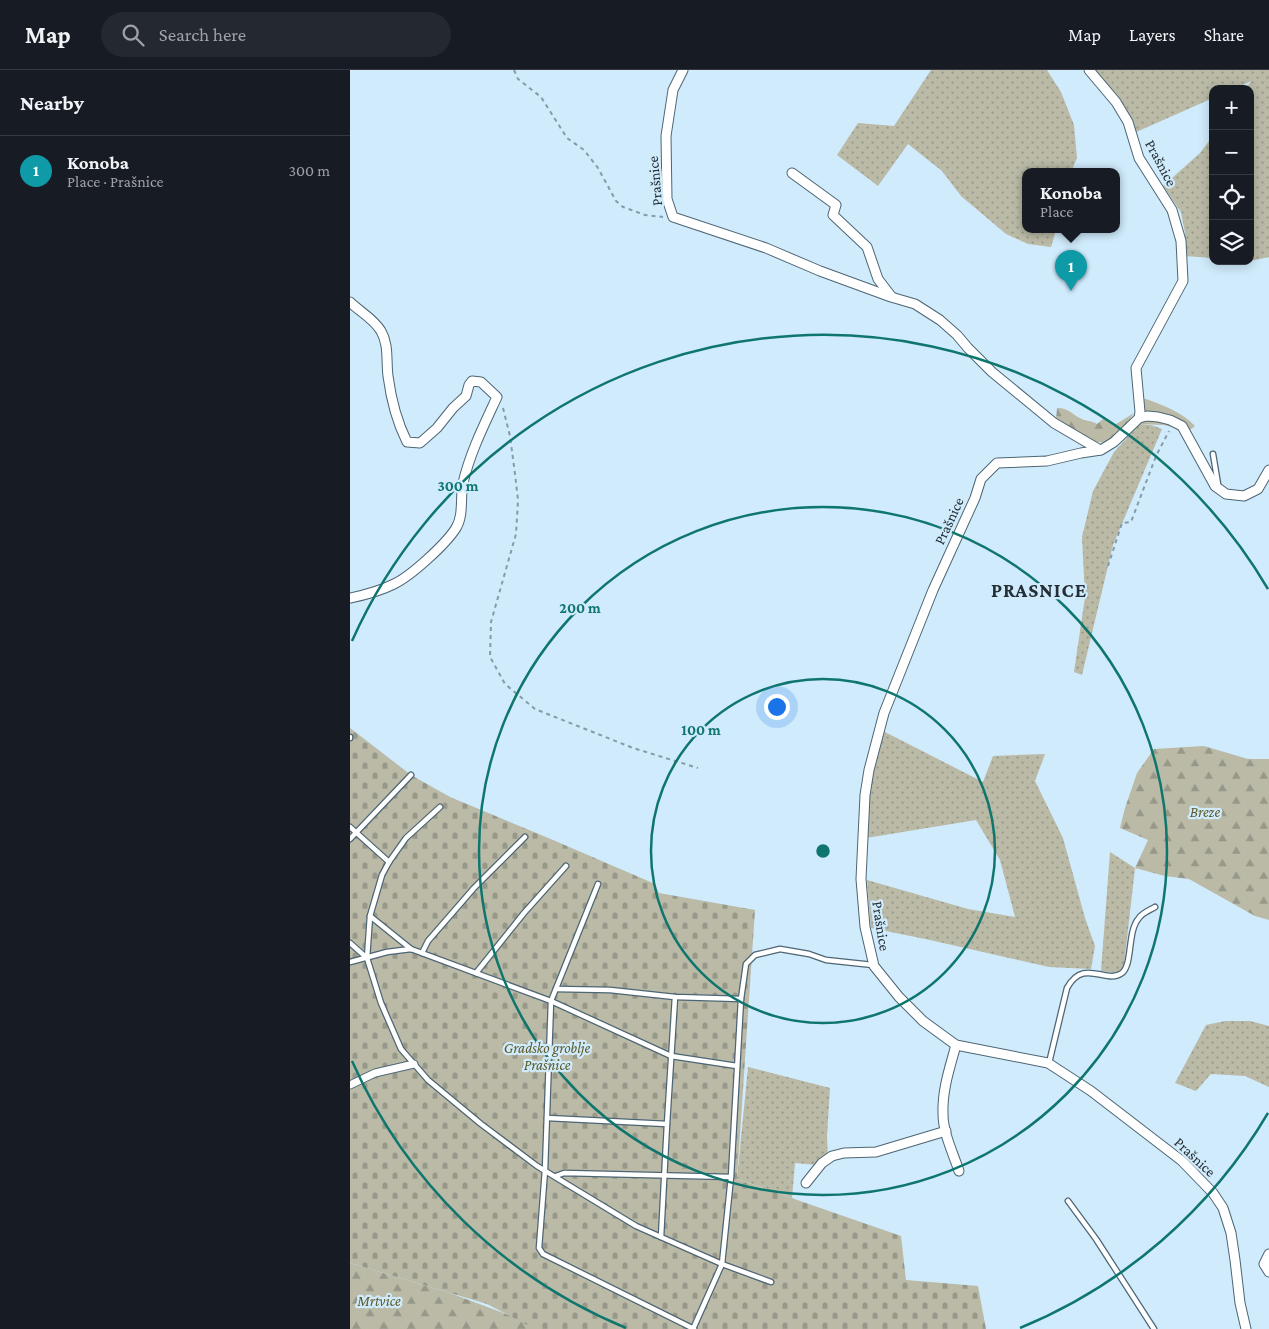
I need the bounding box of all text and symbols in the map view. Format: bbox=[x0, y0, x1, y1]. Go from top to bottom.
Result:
search box bbox=[101, 12, 451, 57]
text: Map bbox=[25, 21, 71, 48]
icon: search bbox=[119, 21, 147, 49]
text: Search here bbox=[159, 24, 246, 45]
text: Map bbox=[1068, 25, 1101, 45]
text: Layers bbox=[1129, 25, 1176, 45]
text: Share bbox=[1204, 25, 1244, 45]
map controls bbox=[1209, 85, 1254, 265]
button: + bbox=[1209, 85, 1254, 130]
text: Nearby bbox=[20, 91, 84, 115]
button: − bbox=[1209, 130, 1254, 175]
street label: Prašnice bbox=[1142, 137, 1180, 189]
text: Konoba bbox=[67, 152, 129, 173]
street label: Prašnice bbox=[645, 155, 665, 207]
text: 1 bbox=[33, 162, 39, 179]
text: 300 m bbox=[288, 162, 330, 179]
popup bbox=[1022, 168, 1120, 233]
text: Place · Prašnice bbox=[67, 173, 164, 190]
button: locate bbox=[1209, 175, 1254, 220]
text: Konoba bbox=[1040, 182, 1102, 203]
text: Place bbox=[1040, 203, 1073, 220]
button: layers bbox=[1209, 220, 1254, 265]
pin: 1 bbox=[1055, 250, 1087, 291]
text: 300 m bbox=[437, 478, 479, 494]
street label: Prašnice bbox=[931, 495, 967, 547]
district label: PRASNICE bbox=[991, 579, 1087, 601]
text: 200 m bbox=[559, 600, 601, 616]
your location bbox=[764, 694, 790, 720]
text: 100 m bbox=[681, 722, 721, 738]
park label: Breze bbox=[1190, 804, 1220, 820]
centre of rings bbox=[814, 842, 832, 860]
street label: Prašnice bbox=[869, 900, 893, 952]
park label: Gradsko groblje Prašnice bbox=[504, 1040, 591, 1073]
street label: Prašnice bbox=[1171, 1134, 1219, 1180]
park label: Mrtvice bbox=[356, 1293, 401, 1309]

